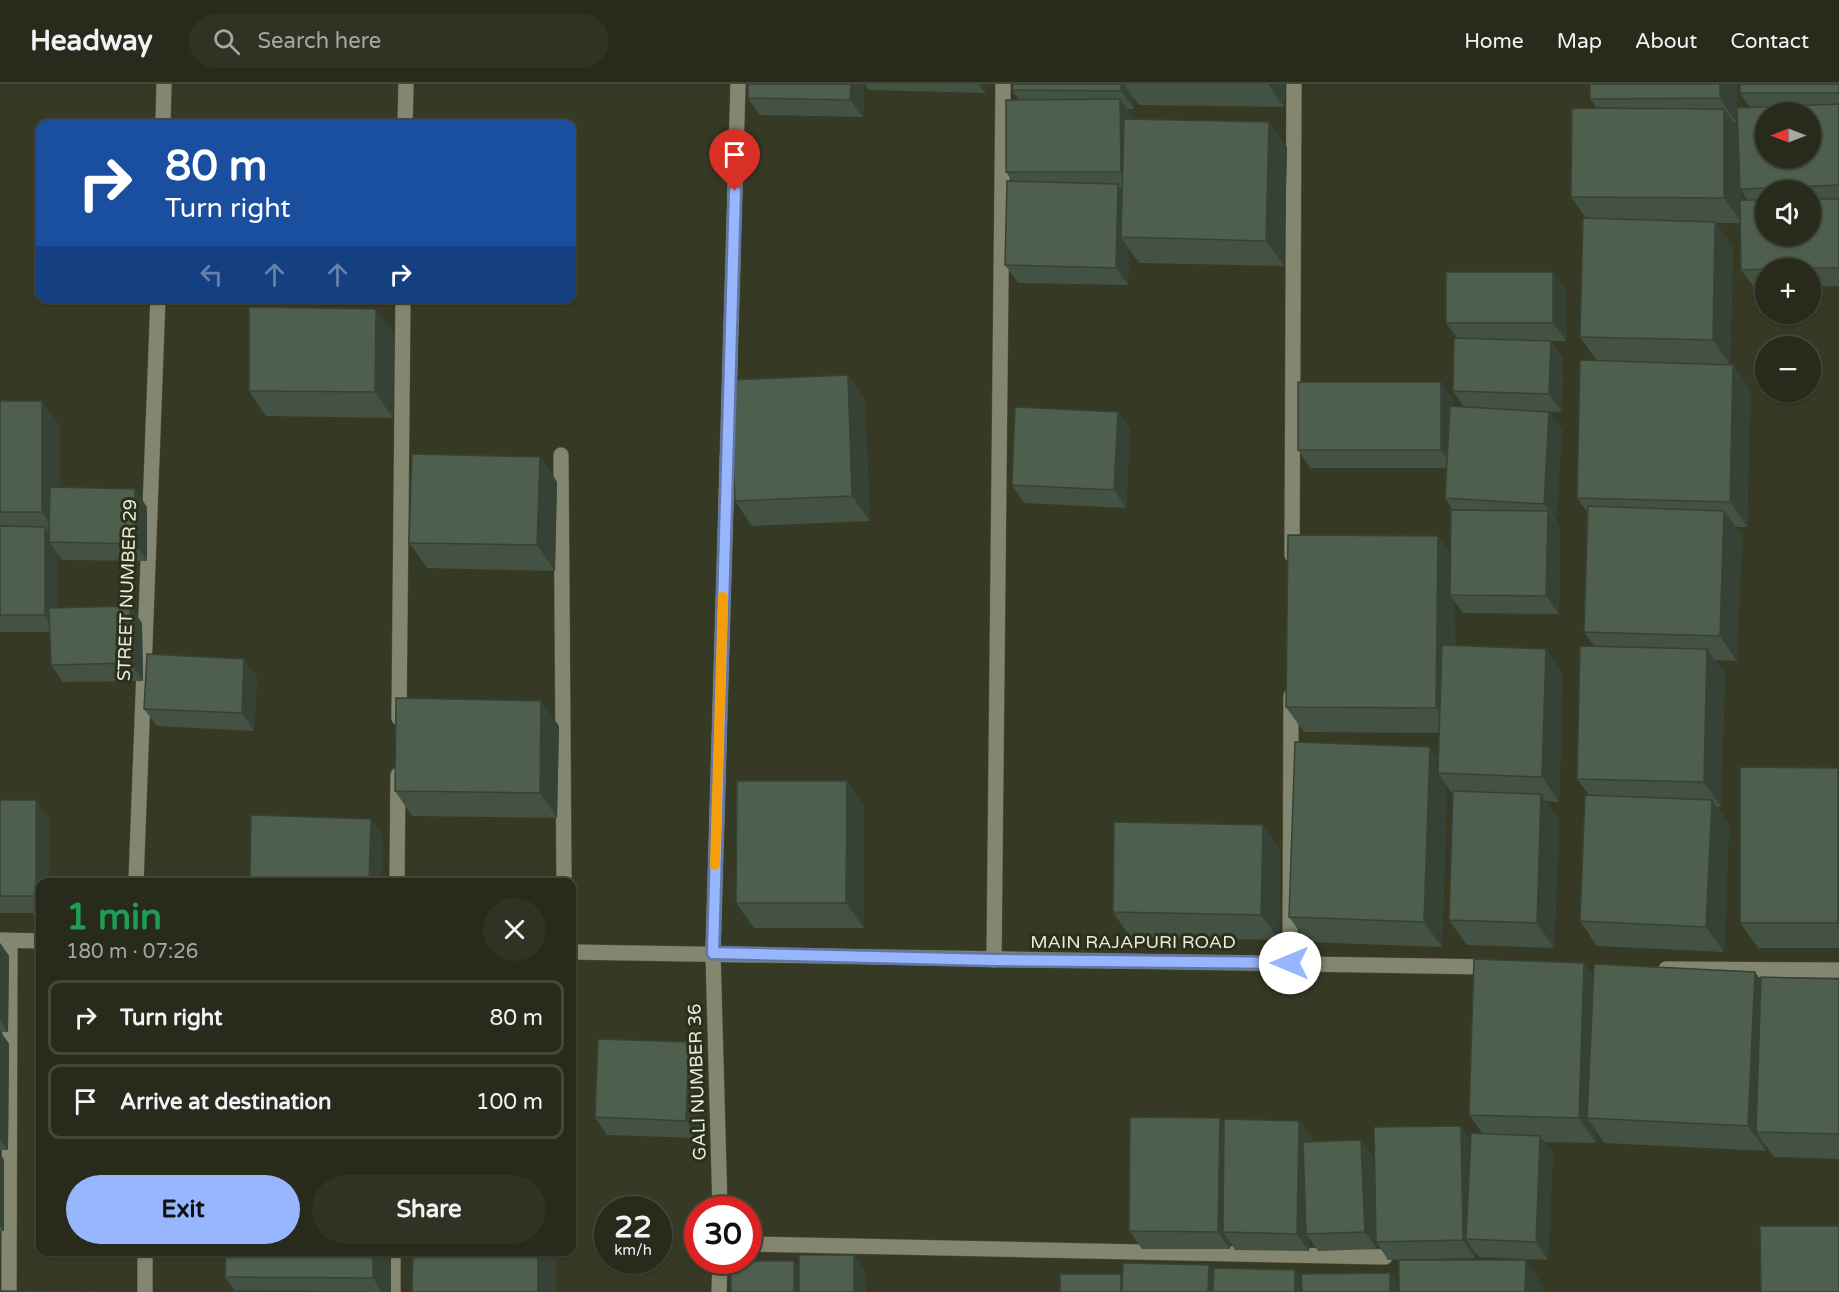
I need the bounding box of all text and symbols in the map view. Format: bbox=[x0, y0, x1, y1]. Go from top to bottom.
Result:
search box bbox=[189, 14, 609, 68]
text: Headway bbox=[30, 24, 153, 58]
icon: search bbox=[210, 25, 243, 58]
text: Search here bbox=[258, 28, 381, 54]
text: Home bbox=[1464, 29, 1524, 54]
text: Map bbox=[1557, 29, 1602, 54]
text: About bbox=[1635, 29, 1697, 54]
text: Contact bbox=[1730, 29, 1809, 54]
north arrow bbox=[1755, 102, 1821, 168]
map controls bbox=[1755, 102, 1821, 402]
pin bbox=[709, 129, 760, 191]
icon: arrive bbox=[718, 138, 751, 171]
text: 80 m bbox=[165, 141, 267, 192]
icon: right bbox=[66, 144, 144, 222]
button: sound bbox=[1755, 180, 1821, 246]
text: Turn right bbox=[165, 192, 291, 225]
icon: left bbox=[195, 258, 228, 291]
icon: ahead bbox=[258, 258, 291, 291]
icon: ahead bbox=[321, 258, 354, 291]
icon: right bbox=[384, 258, 417, 291]
button: + bbox=[1755, 258, 1821, 324]
button: − bbox=[1755, 336, 1821, 402]
street label: STREET NUMBER 29 bbox=[113, 498, 141, 682]
text: 1 min bbox=[66, 896, 162, 939]
button: close bbox=[483, 898, 546, 961]
street label: MAIN RAJAPURI ROAD bbox=[1030, 931, 1236, 953]
position arrow bbox=[1258, 931, 1322, 995]
text: 180 m · 07:26 bbox=[66, 940, 198, 964]
icon: right bbox=[69, 1001, 102, 1034]
street label: GALI NUMBER 36 bbox=[683, 1003, 711, 1161]
text: Turn right bbox=[120, 1005, 222, 1031]
text: 80 m bbox=[489, 1005, 543, 1031]
icon: arrive bbox=[69, 1085, 102, 1118]
text: Arrive at destination bbox=[120, 1089, 331, 1115]
text: 100 m bbox=[476, 1089, 543, 1115]
button: Exit bbox=[66, 1175, 300, 1244]
button: Share bbox=[312, 1175, 546, 1244]
speed limit sign: 30 bbox=[684, 1196, 762, 1274]
text: 22 bbox=[614, 1209, 652, 1246]
text: km/h bbox=[614, 1241, 652, 1259]

